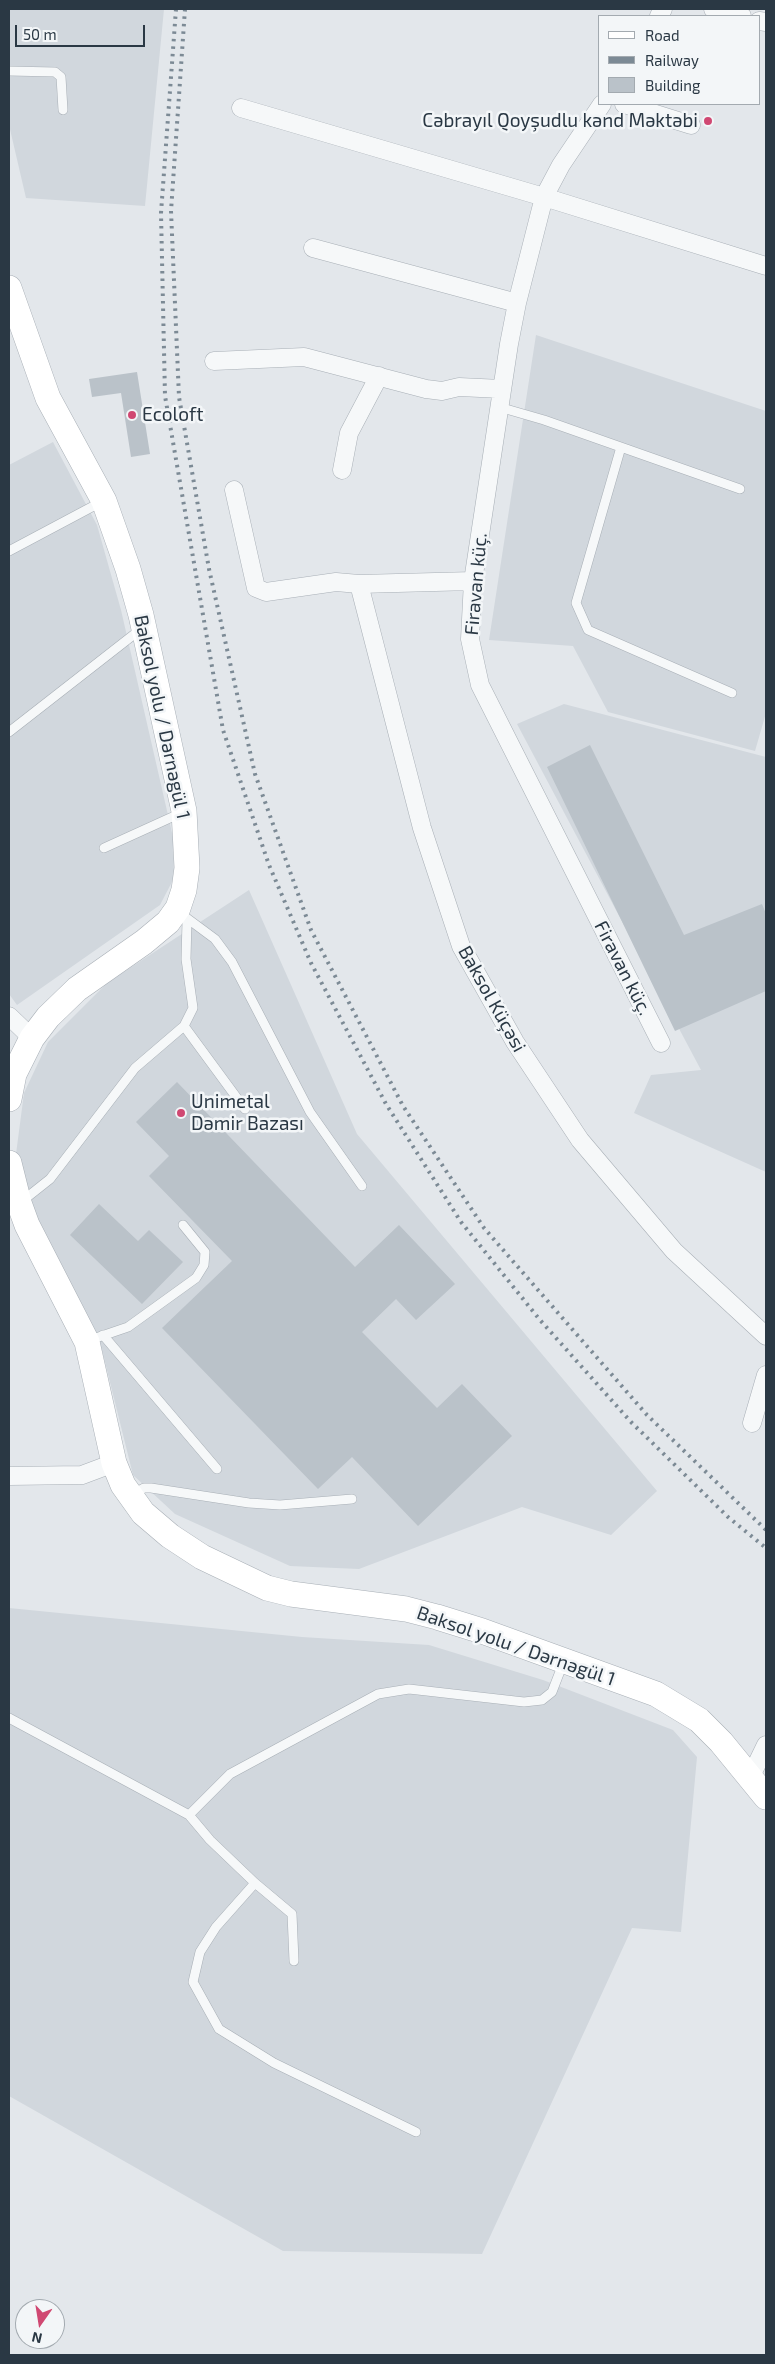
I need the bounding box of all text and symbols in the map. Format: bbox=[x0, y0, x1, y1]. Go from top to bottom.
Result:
scale bar bbox=[18, 15, 148, 47]
legend bbox=[598, 15, 760, 105]
text: 50 m bbox=[23, 25, 57, 43]
text: Road bbox=[645, 26, 680, 44]
text: Railway bbox=[645, 51, 699, 69]
text: Building bbox=[645, 76, 700, 94]
place label: Cəbrayıl Qoyşudlu kənd Məktəbi bbox=[422, 110, 698, 132]
marker: Cəbrayıl Qoyşudlu kənd Məktəbi bbox=[702, 115, 714, 127]
place label: Ecoloft bbox=[142, 404, 203, 426]
marker: Ecoloft bbox=[126, 409, 138, 421]
street label: Firavan küç. bbox=[460, 532, 492, 636]
street label: Baksol yolu / Dərnəgül 1 bbox=[129, 613, 195, 821]
street label: Firavan küç. bbox=[590, 917, 656, 1019]
street label: Baksol Küçəsi bbox=[453, 942, 531, 1056]
place label: Unimetal Dəmir Bazası bbox=[191, 1091, 304, 1135]
marker: Unimetal Dəmir Bazası bbox=[175, 1107, 187, 1119]
street label: Baksol yolu / Dərnəgül 1 bbox=[414, 1601, 618, 1691]
north arrow bbox=[15, 2299, 65, 2349]
text: N bbox=[30, 2329, 44, 2348]

